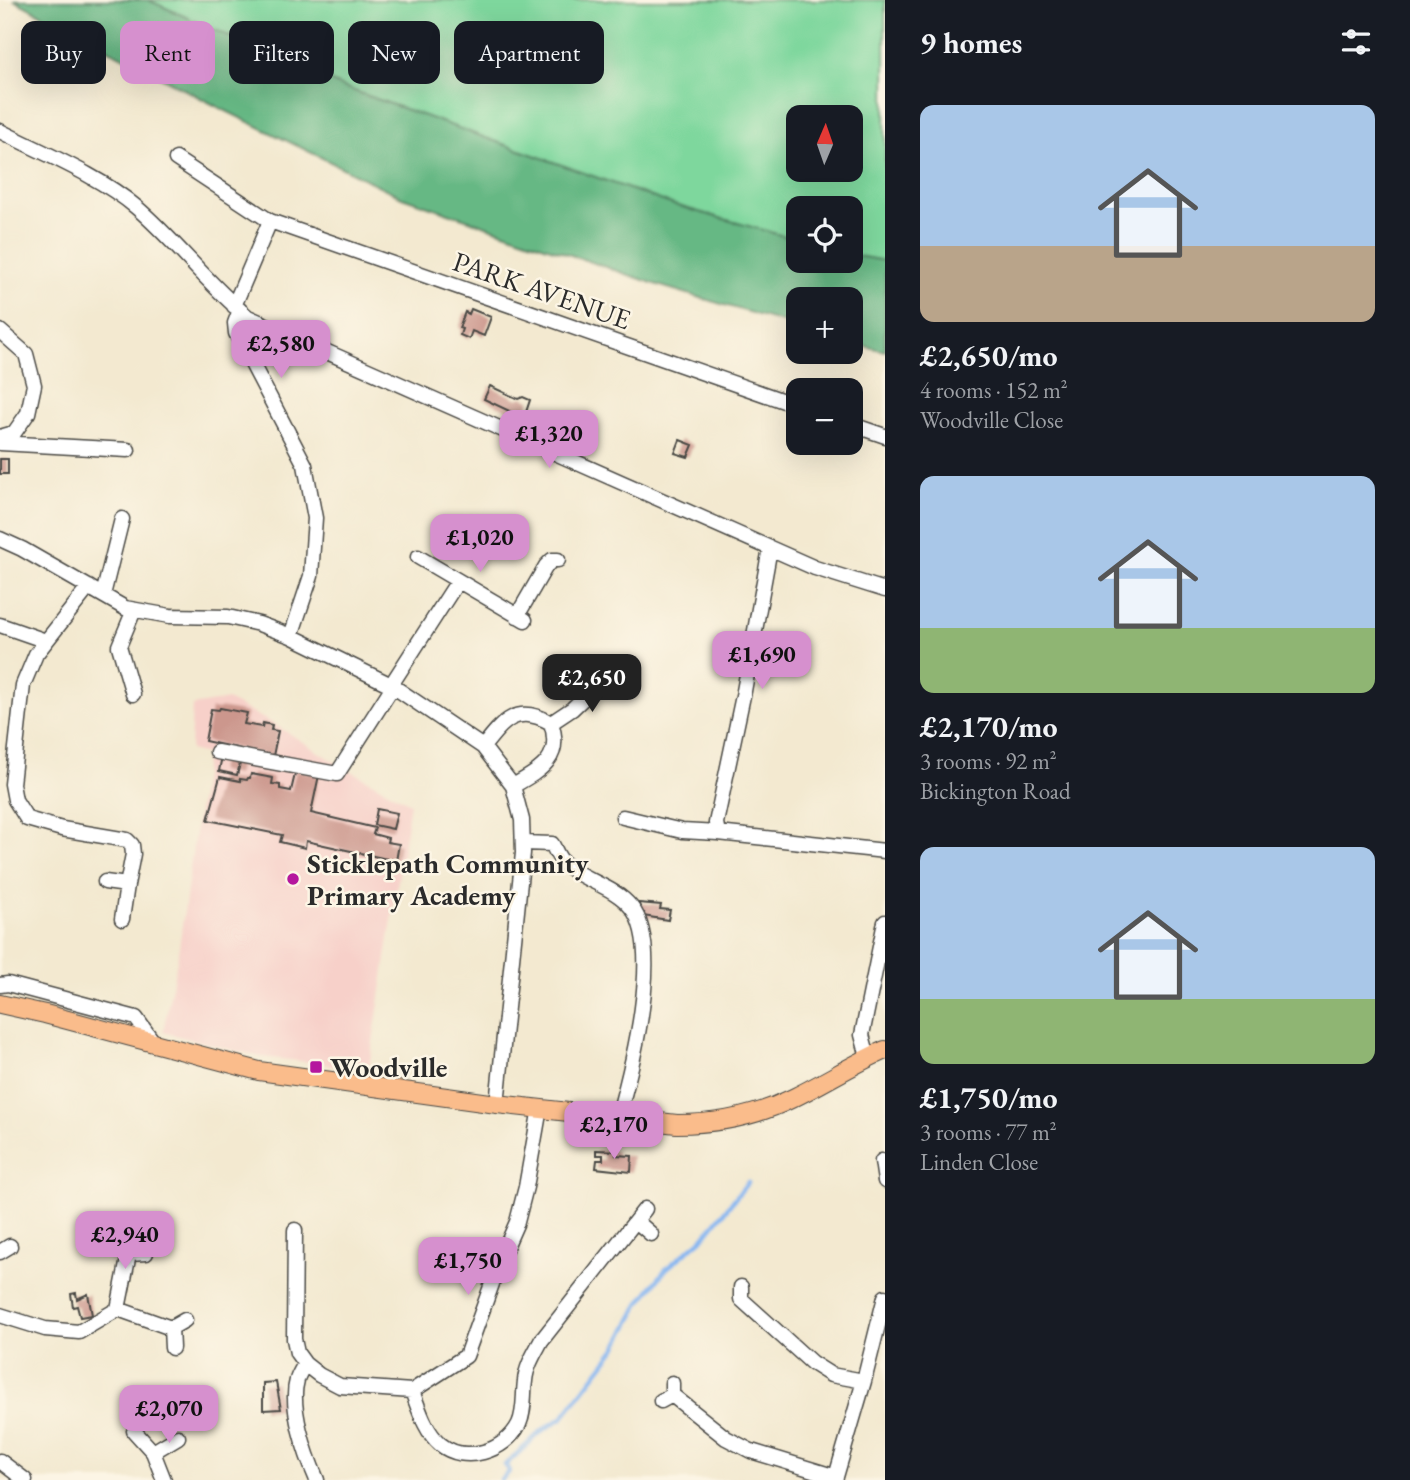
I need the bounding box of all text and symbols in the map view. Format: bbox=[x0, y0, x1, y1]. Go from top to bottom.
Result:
chip: Buy bbox=[21, 21, 106, 84]
chip: Rent bbox=[120, 21, 215, 84]
chip: Filters bbox=[229, 21, 334, 84]
chip: New bbox=[348, 21, 440, 84]
chip: Apartment bbox=[454, 21, 604, 84]
text: 9 homes bbox=[920, 23, 1022, 62]
icon: filters bbox=[1337, 23, 1375, 61]
north arrow bbox=[786, 105, 863, 182]
map controls bbox=[786, 105, 863, 455]
icon: home bbox=[1085, 150, 1211, 276]
button: locate bbox=[786, 196, 863, 273]
street label: PARK AVENUE bbox=[448, 243, 636, 337]
button: + bbox=[786, 287, 863, 364]
pin: £2,580 bbox=[224, 320, 338, 380]
text: £2,580 bbox=[247, 328, 315, 358]
text: £2,650/mo bbox=[920, 336, 1058, 375]
text: 4 rooms · 152 m² bbox=[920, 375, 1068, 405]
button: − bbox=[786, 378, 863, 455]
text: Woodville Close bbox=[920, 405, 1063, 435]
pin: £1,320 bbox=[492, 410, 606, 470]
text: £1,320 bbox=[515, 418, 583, 448]
pin: £1,020 bbox=[423, 514, 537, 574]
icon: home bbox=[1085, 521, 1211, 647]
text: £1,020 bbox=[446, 522, 514, 552]
pin: £1,690 bbox=[705, 632, 819, 691]
text: £1,690 bbox=[728, 639, 796, 669]
pin: £2,650 bbox=[535, 654, 649, 714]
text: £2,650 bbox=[558, 662, 626, 692]
text: £2,170/mo bbox=[920, 707, 1058, 746]
text: 3 rooms · 92 m² bbox=[920, 746, 1057, 776]
text: Bickington Road bbox=[920, 776, 1071, 806]
place label: Sticklepath Community Primary Academy bbox=[307, 845, 589, 913]
marker: Sticklepath Community Primary Academy bbox=[285, 871, 301, 887]
icon: home bbox=[1085, 892, 1211, 1018]
place label: Woodville bbox=[330, 1049, 447, 1085]
marker: Woodville bbox=[308, 1059, 324, 1075]
text: £1,750/mo bbox=[920, 1078, 1058, 1117]
pin: £2,170 bbox=[557, 1102, 671, 1161]
text: £2,170 bbox=[580, 1109, 648, 1139]
text: 3 rooms · 77 m² bbox=[920, 1117, 1057, 1147]
text: Linden Close bbox=[920, 1147, 1038, 1177]
pin: £2,940 bbox=[68, 1212, 182, 1271]
text: £2,940 bbox=[91, 1219, 159, 1249]
pin: £1,750 bbox=[411, 1238, 525, 1297]
text: £1,750 bbox=[434, 1245, 502, 1275]
pin: £2,070 bbox=[112, 1386, 226, 1445]
text: £2,070 bbox=[135, 1393, 203, 1423]

